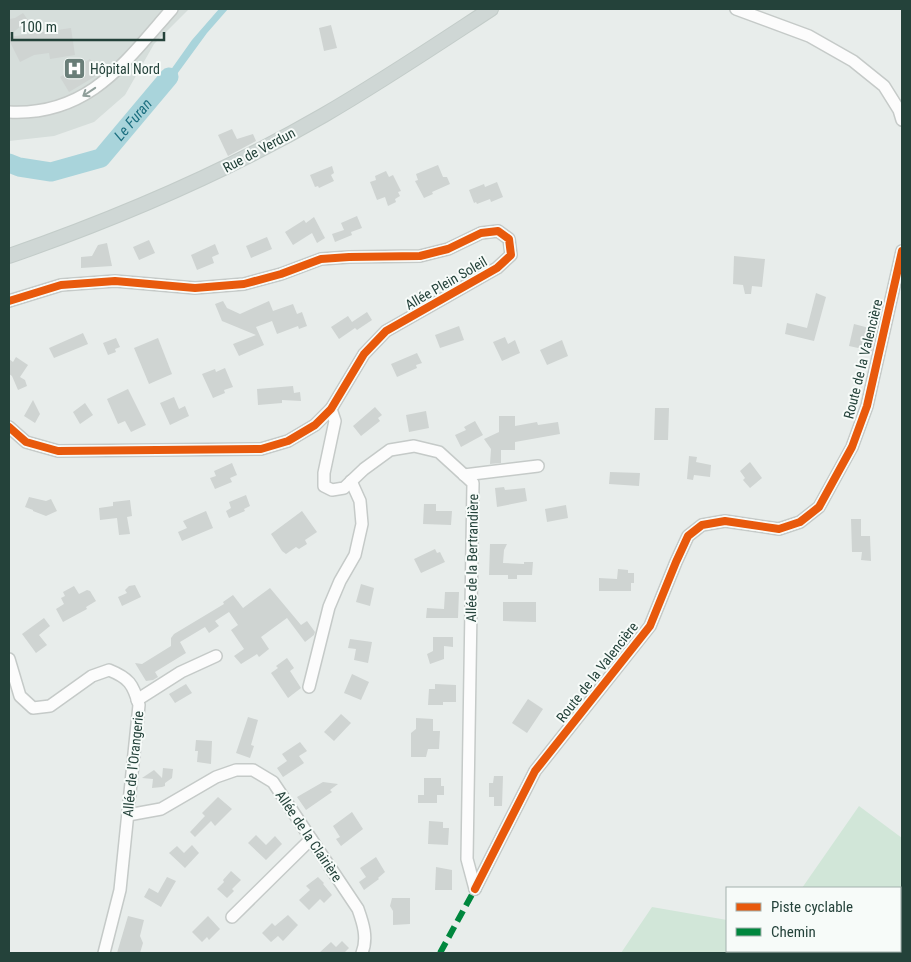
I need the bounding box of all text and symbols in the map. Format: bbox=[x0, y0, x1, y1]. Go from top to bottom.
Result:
scale bar bbox=[12, 10, 165, 42]
text: 100 m bbox=[20, 18, 57, 36]
hospital icon: Hôpital Nord bbox=[62, 57, 86, 81]
place label: Hôpital Nord bbox=[90, 61, 160, 77]
one-way arrow bbox=[83, 87, 97, 97]
water label: Le Furan bbox=[110, 95, 156, 144]
street label: Rue de Verdun bbox=[220, 124, 298, 176]
street label: Allée Plein Soleil bbox=[402, 253, 490, 313]
street label: Route de la Valencière bbox=[840, 297, 886, 420]
street label: Allée de la Bertrandière bbox=[463, 493, 481, 622]
street label: Route de la Valencière bbox=[553, 618, 641, 725]
street label: Allée de l'Orangerie bbox=[119, 710, 147, 818]
street label: Allée de la Clairière bbox=[273, 787, 346, 885]
legend bbox=[726, 887, 901, 952]
text: Piste cyclable bbox=[771, 898, 853, 916]
text: Chemin bbox=[771, 923, 816, 941]

